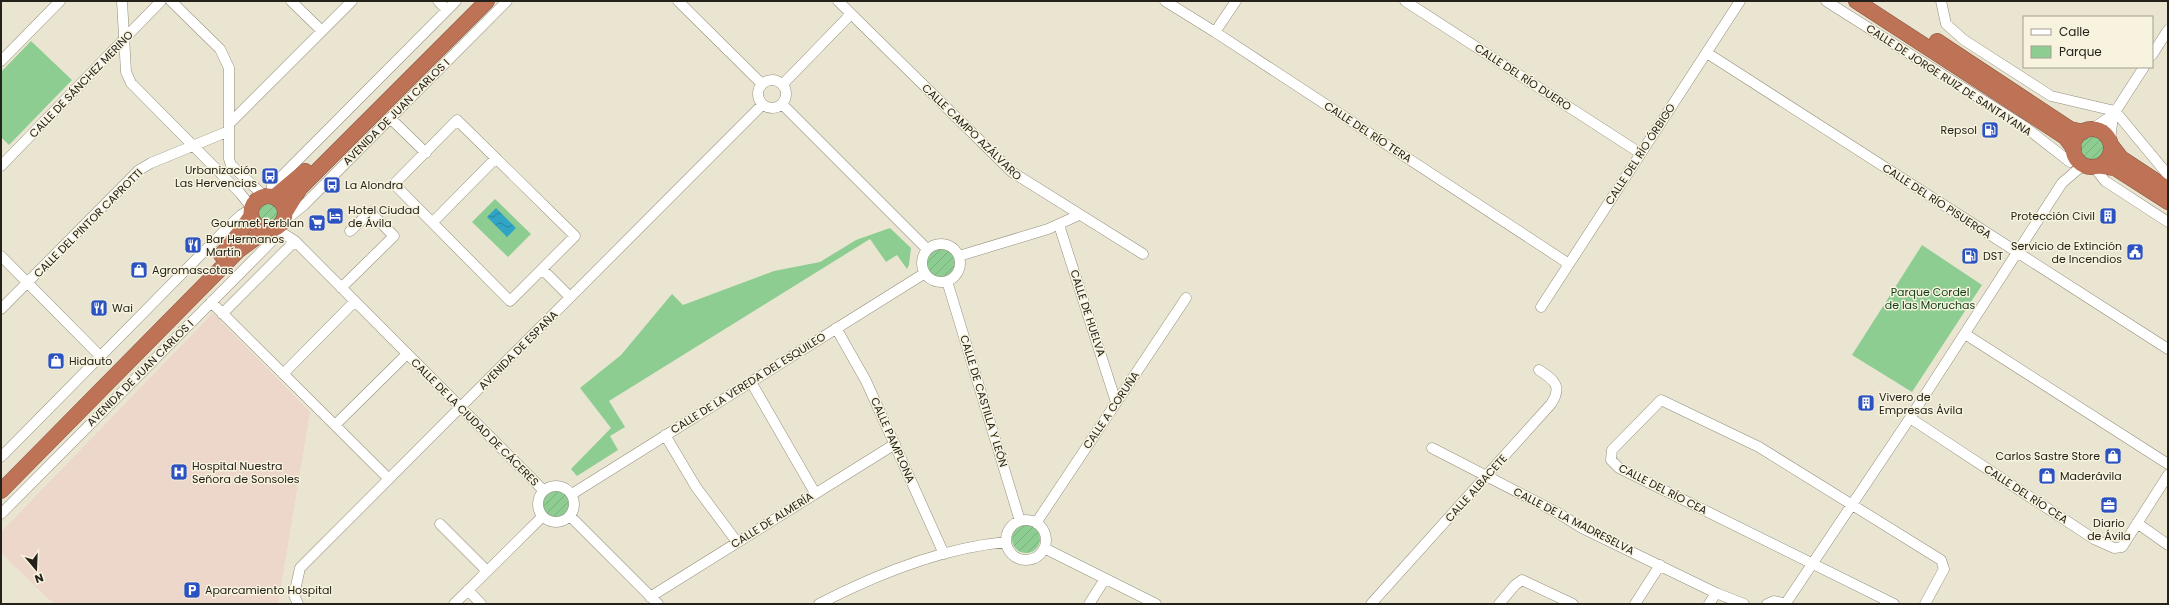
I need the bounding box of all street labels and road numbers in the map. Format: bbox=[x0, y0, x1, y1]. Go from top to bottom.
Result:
street label: CALLE DE JORGE RUIZ DE SANTAYANA bbox=[1863, 20, 2035, 140]
street label: CALLE DE SÁNCHEZ MERINO bbox=[25, 27, 137, 141]
street label: CALLE DEL RÍO DUERO bbox=[1472, 40, 1575, 114]
street label: AVENIDA DE JUAN CARLOS I bbox=[339, 55, 453, 169]
street label: CALLE CAMPO AZÁLVARO bbox=[919, 80, 1026, 184]
street label: CALLE DEL RÍO TERA bbox=[1321, 98, 1416, 167]
street label: CALLE DEL RÍO ÓRBIGO bbox=[1601, 100, 1679, 208]
street label: CALLE DEL RÍO PISUERGA bbox=[1879, 160, 1995, 243]
street label: CALLE DEL PINTOR CAPROTTI bbox=[30, 165, 146, 281]
street label: CALLE DE HUELVA bbox=[1066, 267, 1110, 359]
street label: AVENIDA DE ESPAÑA bbox=[475, 306, 562, 393]
street label: AVENIDA DE JUAN CARLOS I bbox=[83, 316, 197, 430]
street label: CALLE DE LA VEREDA DEL ESQUILEO bbox=[667, 328, 829, 437]
street label: CALLE DE CASTILLA Y LEÓN bbox=[956, 333, 1012, 469]
street label: CALLE DE LA CIUDAD DE CÁCERES bbox=[407, 354, 543, 490]
street label: CALLE A CORUÑA bbox=[1079, 367, 1143, 452]
street label: CALLE PAMPLONA bbox=[867, 395, 919, 486]
street label: CALLE ALBACETE bbox=[1441, 451, 1511, 525]
street label: CALLE DEL RÍO CEA bbox=[1616, 460, 1711, 519]
street label: CALLE DEL RÍO CEA bbox=[1981, 461, 2072, 528]
street label: CALLE DE LA MADRESELVA bbox=[1511, 483, 1638, 559]
street label: CALLE DE ALMERÍA bbox=[728, 488, 817, 552]

